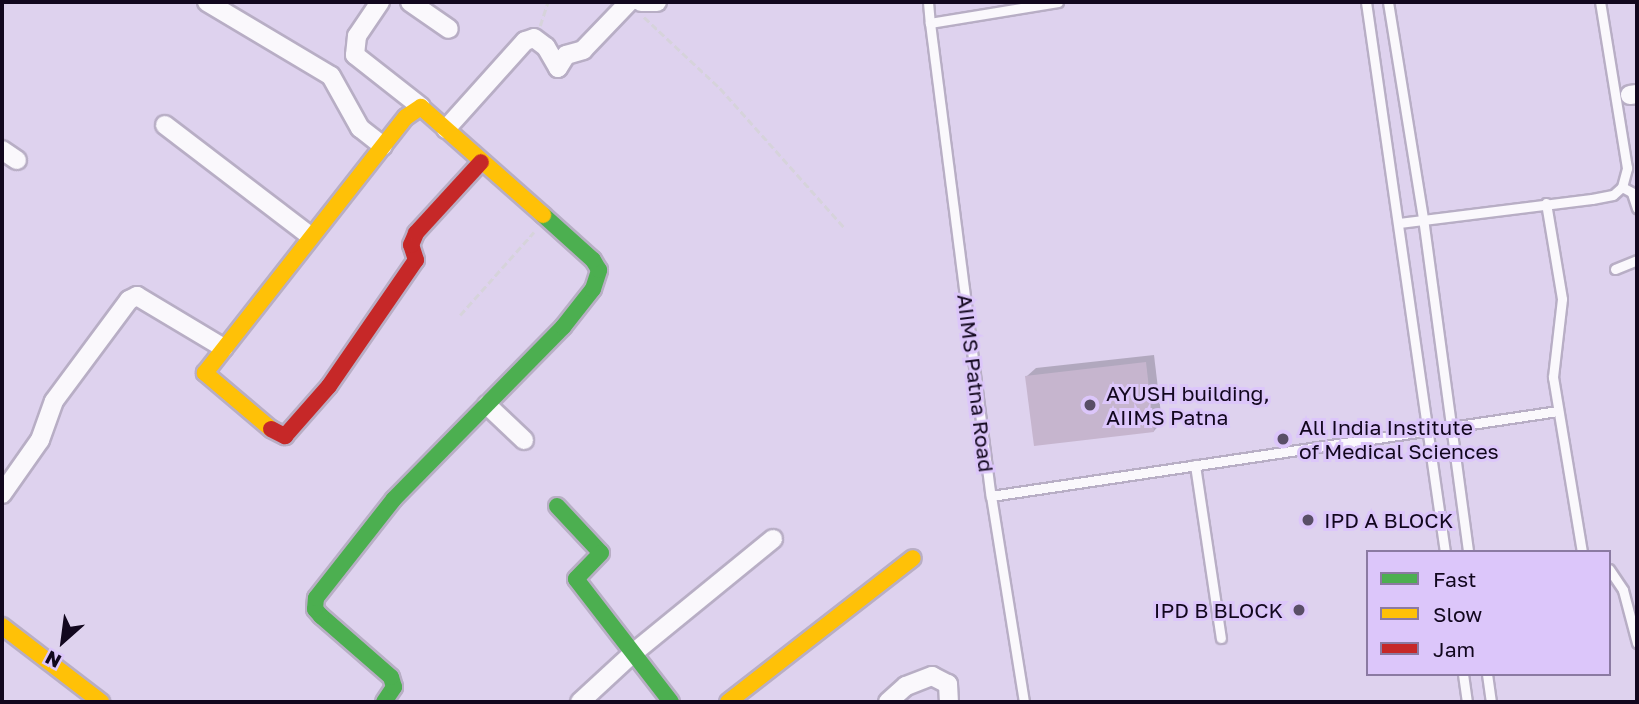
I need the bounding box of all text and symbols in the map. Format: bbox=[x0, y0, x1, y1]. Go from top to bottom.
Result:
street label: AIIMS Patna Road bbox=[953, 293, 999, 473]
place label: AYUSH building, AIIMS Patna bbox=[1106, 380, 1270, 430]
marker: AYUSH building, AIIMS Patna bbox=[1080, 395, 1100, 415]
place label: All India Institute of Medical Sciences bbox=[1299, 414, 1499, 464]
marker: All India Institute of Medical Sciences bbox=[1273, 429, 1293, 449]
place label: IPD A BLOCK bbox=[1324, 507, 1453, 533]
marker: IPD A BLOCK bbox=[1298, 510, 1318, 530]
legend bbox=[1366, 550, 1611, 676]
text: Fast bbox=[1433, 566, 1476, 592]
place label: IPD B BLOCK bbox=[1154, 597, 1283, 623]
marker: IPD B BLOCK bbox=[1289, 600, 1309, 620]
text: Slow bbox=[1433, 601, 1482, 627]
north arrow bbox=[28, 606, 98, 676]
text: Jam bbox=[1433, 636, 1475, 662]
text: N bbox=[41, 646, 65, 674]

